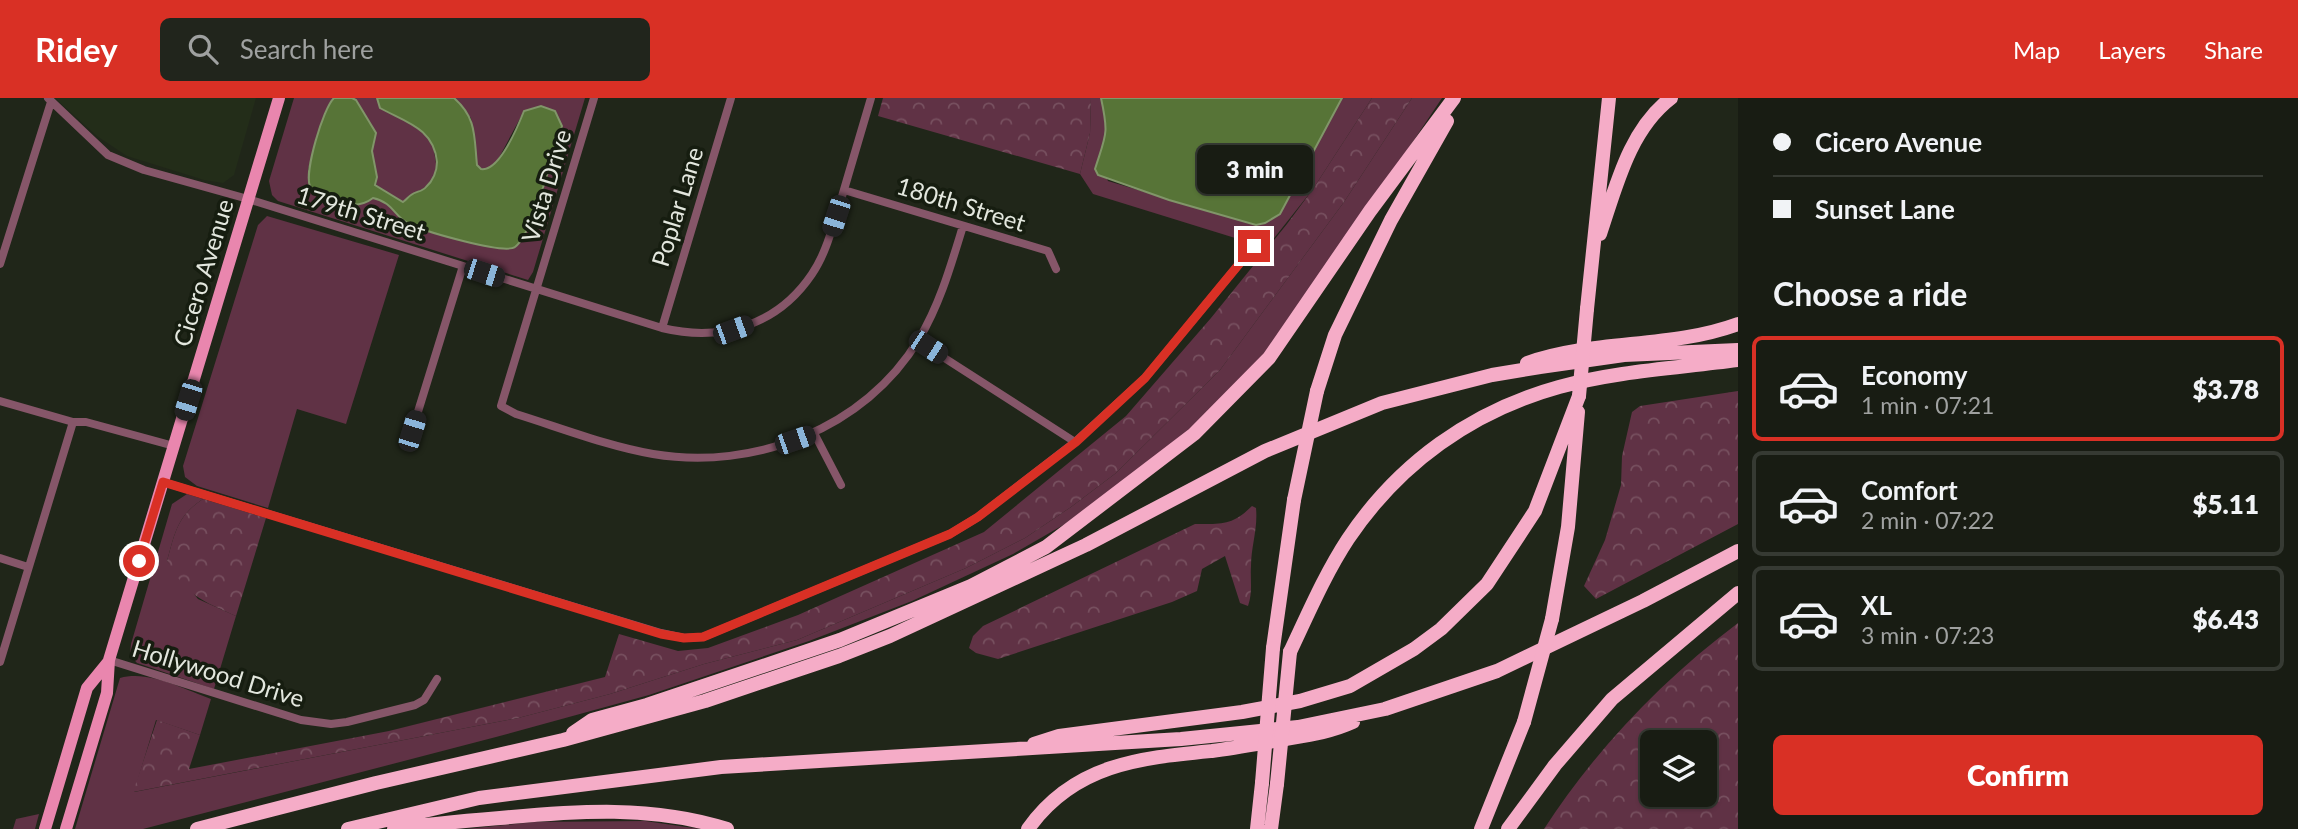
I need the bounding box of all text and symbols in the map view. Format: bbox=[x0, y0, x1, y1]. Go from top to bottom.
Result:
search box bbox=[160, 18, 650, 81]
text: Ridey bbox=[35, 29, 118, 69]
icon: search bbox=[184, 30, 222, 68]
text: Search here bbox=[240, 33, 374, 65]
text: Map bbox=[2013, 35, 2060, 64]
text: Layers bbox=[2098, 35, 2166, 64]
text: Share bbox=[2204, 35, 2263, 64]
street label: Vista Drive bbox=[515, 126, 576, 245]
text: Cicero Avenue bbox=[1815, 126, 1982, 158]
street label: Poplar Lane bbox=[645, 143, 708, 270]
callout: 3 min bbox=[1196, 144, 1312, 194]
text: 3 min bbox=[1226, 155, 1284, 183]
street label: 180th Street bbox=[894, 170, 1030, 237]
street label: 179th Street bbox=[294, 179, 430, 246]
car bbox=[820, 193, 853, 239]
text: Sunset Lane bbox=[1815, 193, 1955, 225]
street label: Cicero Avenue bbox=[166, 195, 239, 350]
route end bbox=[1238, 230, 1270, 262]
car bbox=[461, 257, 508, 289]
text: Choose a ride bbox=[1773, 274, 1967, 313]
car bbox=[710, 313, 757, 347]
car bbox=[905, 327, 952, 367]
icon: car bbox=[1777, 357, 1840, 420]
text: Economy bbox=[1861, 359, 1967, 391]
text: $3.78 bbox=[2192, 373, 2259, 405]
car bbox=[172, 377, 205, 423]
text: 1 min · 07:21 bbox=[1861, 391, 1994, 419]
car bbox=[396, 408, 429, 454]
car bbox=[772, 423, 819, 457]
icon: car bbox=[1777, 472, 1840, 535]
text: Comfort bbox=[1861, 474, 1958, 506]
text: $5.11 bbox=[2192, 488, 2259, 520]
text: 2 min · 07:22 bbox=[1861, 506, 1994, 534]
route start bbox=[123, 545, 155, 577]
icon: car bbox=[1777, 587, 1840, 650]
text: XL bbox=[1861, 589, 1892, 621]
text: $6.43 bbox=[2192, 603, 2259, 635]
text: 3 min · 07:23 bbox=[1861, 621, 1994, 649]
street label: Hollywood Drive bbox=[129, 633, 308, 712]
map controls bbox=[1640, 730, 1717, 807]
button: layers bbox=[1640, 730, 1717, 807]
button: Confirm bbox=[1773, 735, 2263, 815]

